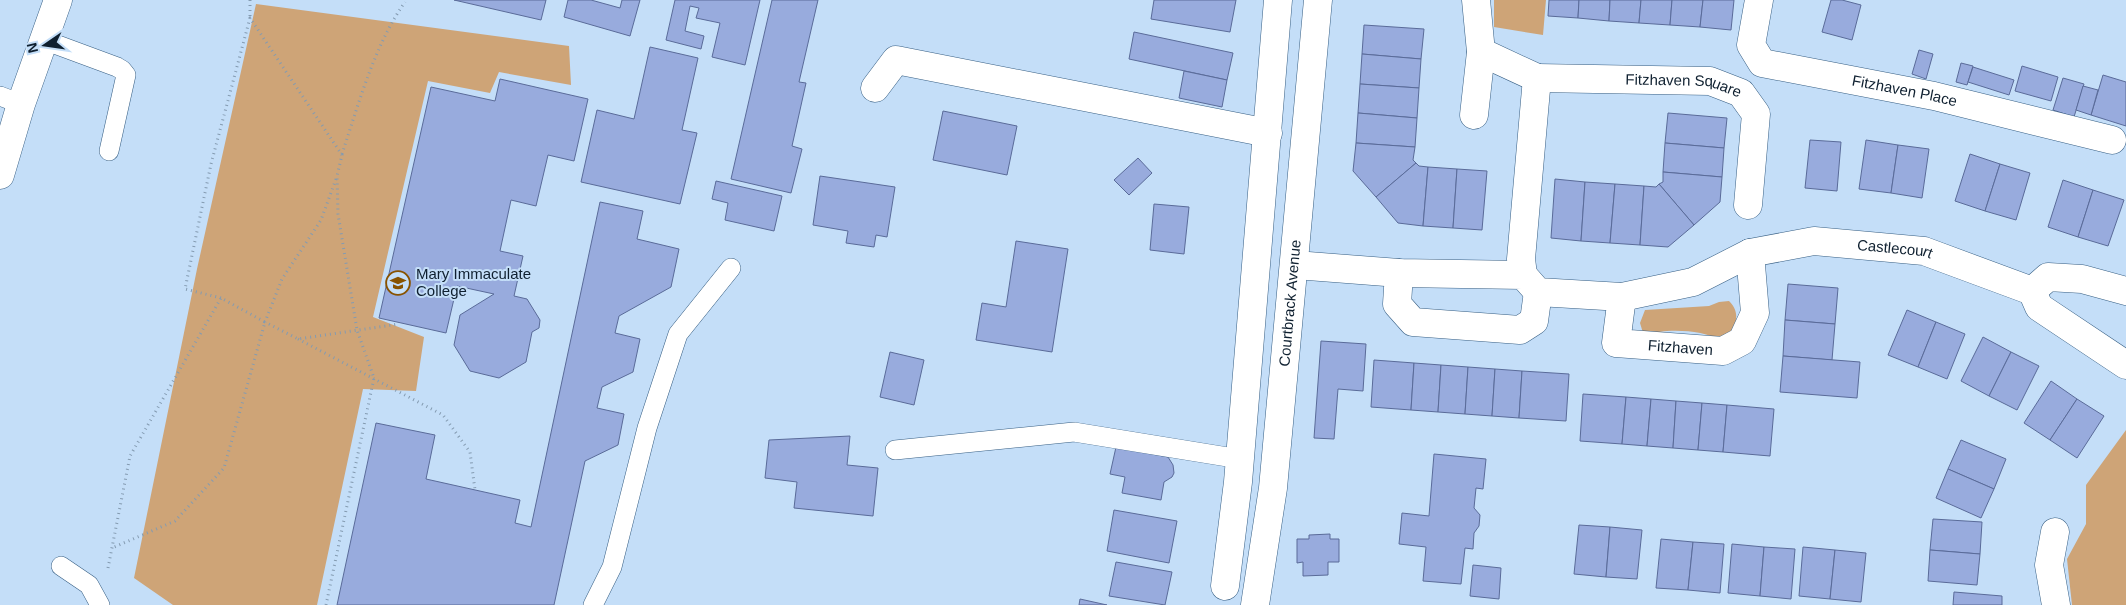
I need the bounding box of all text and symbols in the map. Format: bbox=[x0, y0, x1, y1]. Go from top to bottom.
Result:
north arrow bbox=[20, 20, 70, 70]
text: N bbox=[23, 41, 41, 55]
street label: Fitzhaven Square bbox=[1625, 71, 1744, 100]
street label: Fitzhaven Place bbox=[1851, 71, 1959, 109]
street label: Castlecourt bbox=[1856, 236, 1936, 262]
street label: Courtbrack Avenue bbox=[1275, 239, 1304, 367]
place label: Mary Immaculate College bbox=[416, 265, 531, 299]
school or university icon: Mary Immaculate College bbox=[385, 270, 411, 296]
street label: Fitzhaven bbox=[1647, 336, 1714, 358]

